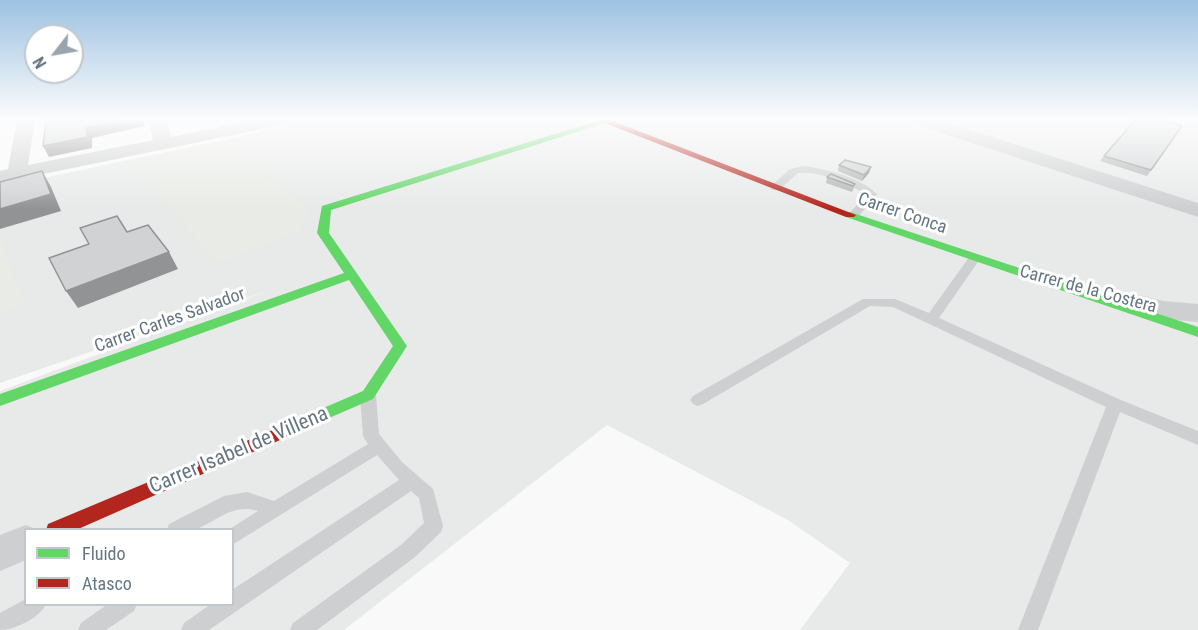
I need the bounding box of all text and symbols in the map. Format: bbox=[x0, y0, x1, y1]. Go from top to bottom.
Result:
north arrow bbox=[24, 24, 84, 84]
text: N bbox=[29, 53, 51, 72]
street label: Carrer Conca bbox=[855, 189, 949, 239]
street label: Carrer de la Costera bbox=[1017, 261, 1159, 319]
street label: Carrer Carles Salvador bbox=[92, 284, 248, 358]
street label: Carrer Isabel de Villena bbox=[146, 402, 332, 500]
legend bbox=[24, 528, 234, 606]
text: Fluido bbox=[82, 543, 126, 564]
text: Atasco bbox=[82, 573, 132, 594]

